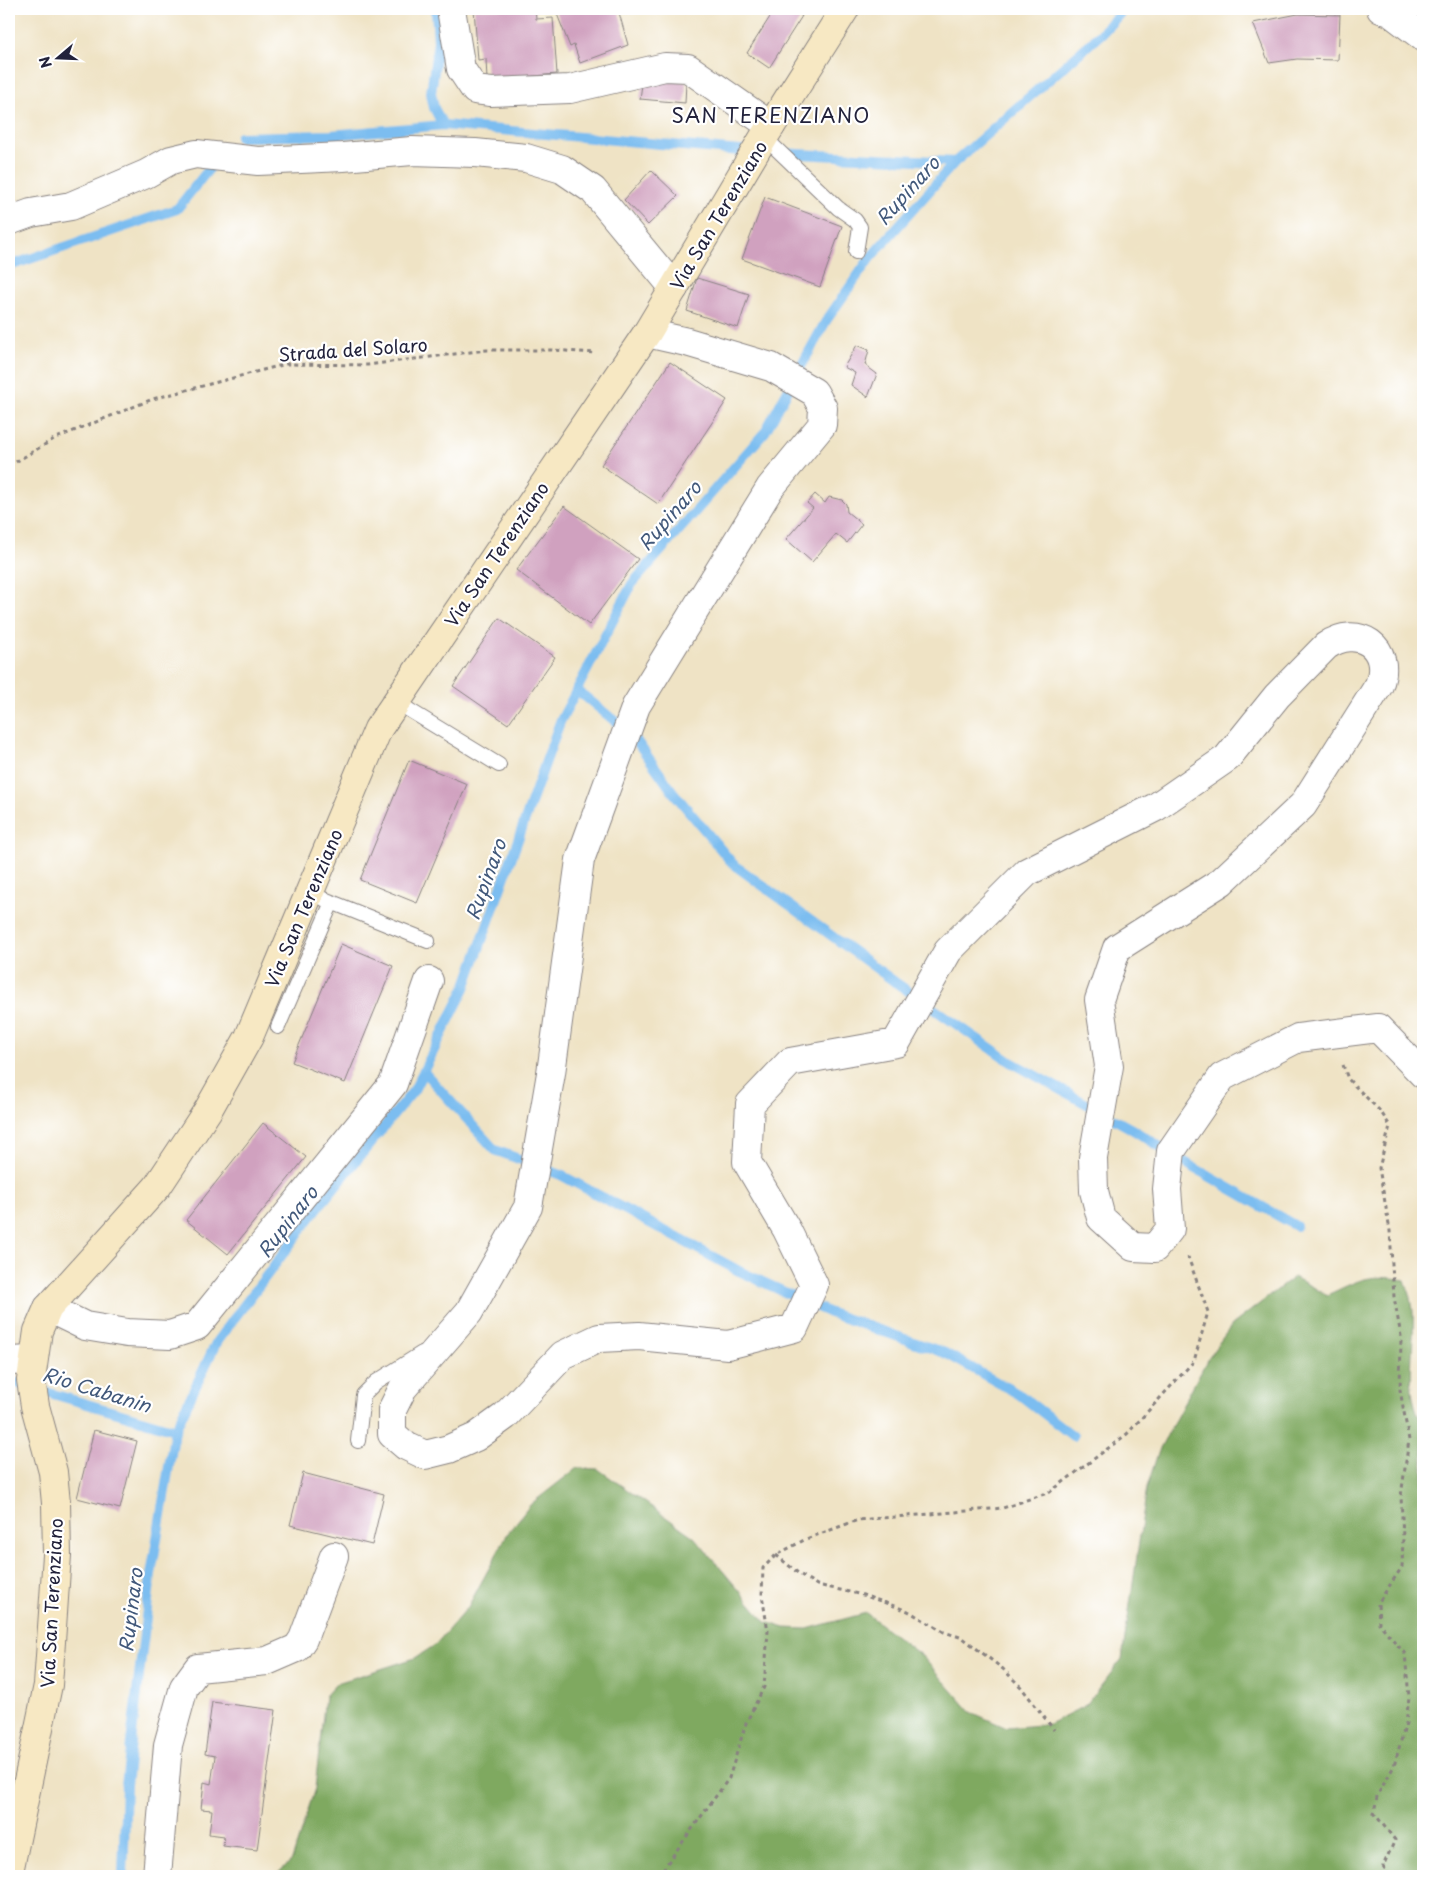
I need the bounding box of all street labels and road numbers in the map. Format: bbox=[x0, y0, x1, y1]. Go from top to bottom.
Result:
street label: Via San Terenziano bbox=[663, 135, 773, 295]
street label: Strada del Solaro bbox=[278, 330, 428, 368]
street label: Via San Terenziano bbox=[437, 476, 555, 632]
street label: Via San Terenziano bbox=[257, 824, 349, 992]
street label: Via San Terenziano bbox=[33, 1517, 69, 1689]

